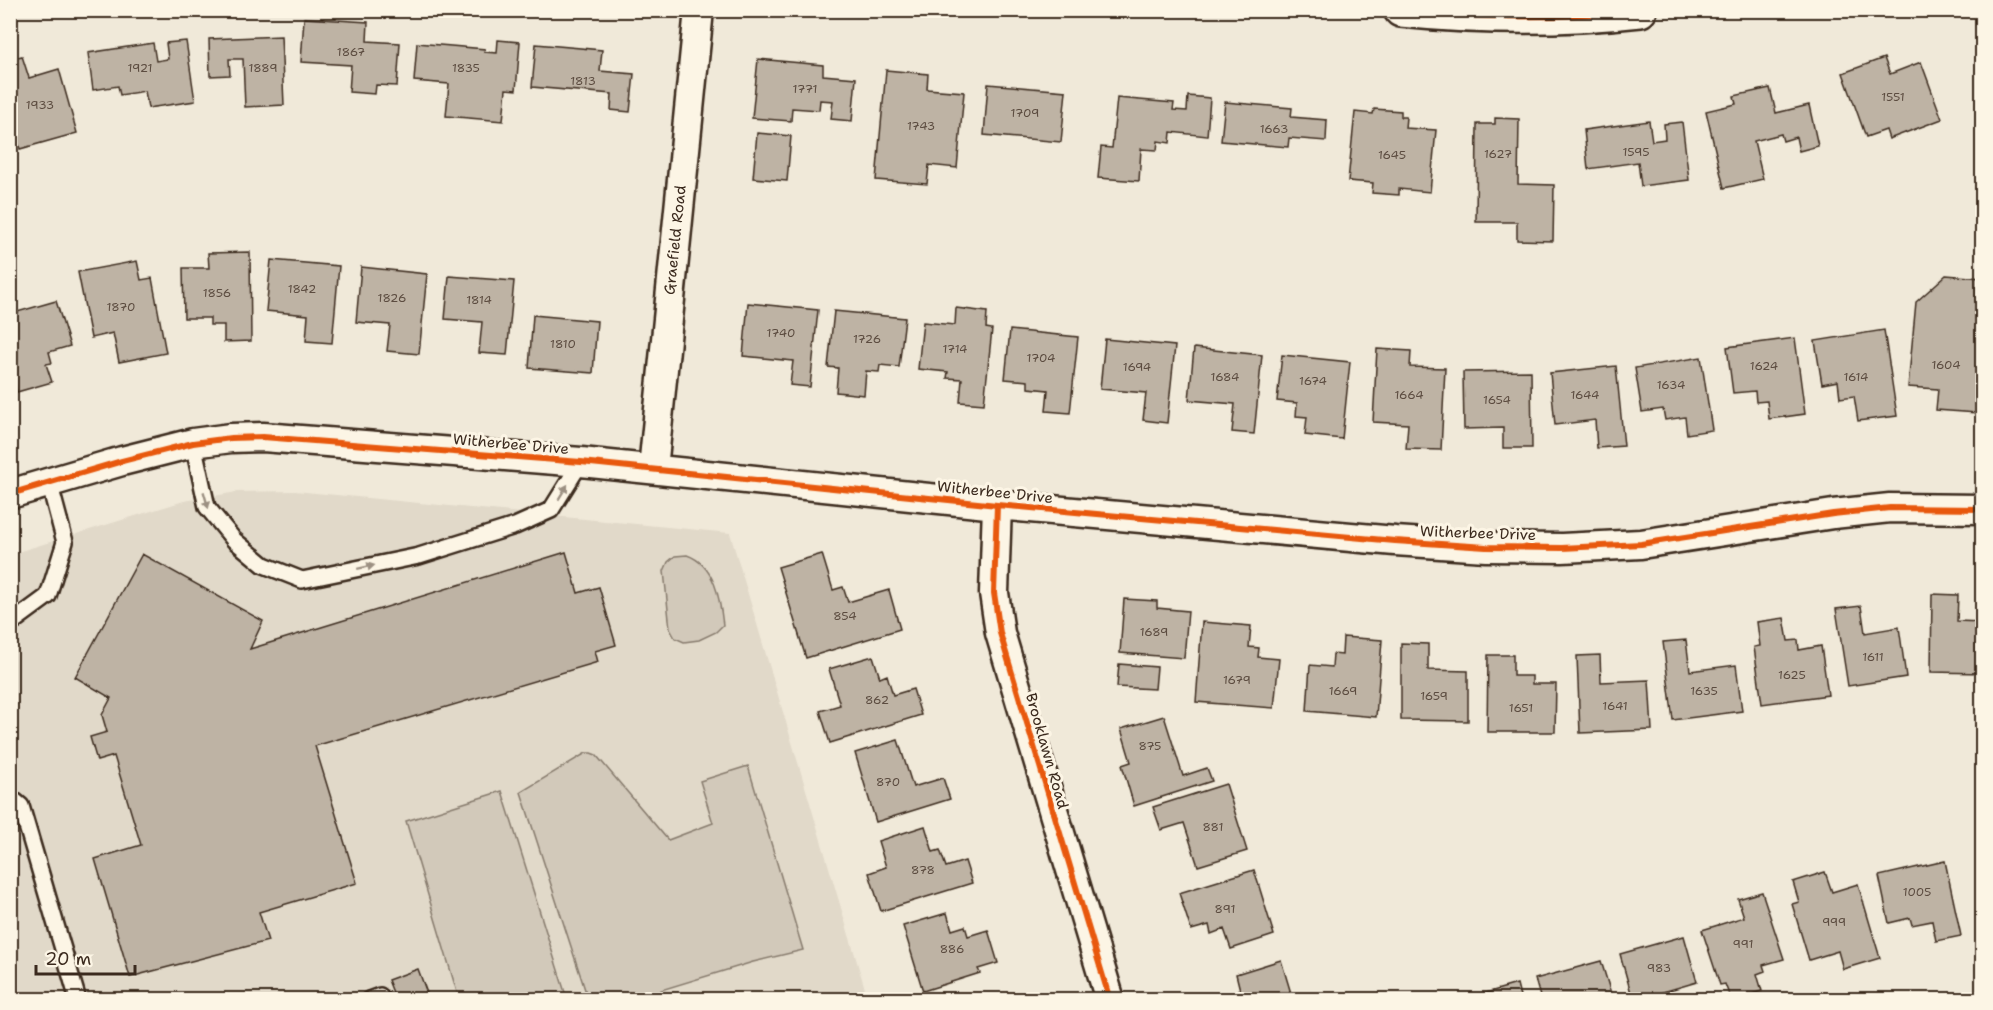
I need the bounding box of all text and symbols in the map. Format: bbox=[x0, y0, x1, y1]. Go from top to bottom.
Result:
house number: 1867 bbox=[337, 44, 365, 60]
house number: 1921 bbox=[127, 60, 153, 76]
house number: 1889 bbox=[248, 60, 278, 76]
house number: 1835 bbox=[452, 60, 480, 76]
house number: 1813 bbox=[570, 73, 596, 89]
house number: 1771 bbox=[793, 81, 817, 97]
house number: 1551 bbox=[1881, 89, 1905, 105]
house number: 1933 bbox=[26, 97, 54, 113]
house number: 1709 bbox=[1011, 105, 1039, 121]
house number: 1743 bbox=[907, 118, 935, 134]
house number: 1663 bbox=[1260, 121, 1288, 137]
house number: 1595 bbox=[1622, 144, 1650, 160]
house number: 1627 bbox=[1484, 146, 1512, 162]
house number: 1645 bbox=[1378, 147, 1406, 163]
street label: Graefield Road bbox=[659, 184, 691, 296]
house number: 1842 bbox=[288, 281, 316, 297]
house number: 1856 bbox=[203, 285, 231, 301]
house number: 1826 bbox=[378, 290, 406, 306]
house number: 1814 bbox=[466, 292, 492, 308]
house number: 1870 bbox=[107, 299, 136, 315]
house number: 1740 bbox=[767, 325, 795, 341]
house number: 1726 bbox=[853, 331, 881, 347]
house number: 1810 bbox=[550, 336, 576, 352]
house number: 1714 bbox=[942, 341, 968, 357]
house number: 1704 bbox=[1027, 350, 1055, 366]
house number: 1604 bbox=[1931, 357, 1961, 373]
house number: 1624 bbox=[1750, 358, 1778, 374]
house number: 1694 bbox=[1123, 359, 1151, 375]
house number: 1684 bbox=[1211, 369, 1239, 385]
house number: 1614 bbox=[1844, 369, 1868, 385]
house number: 1674 bbox=[1299, 373, 1327, 389]
house number: 1634 bbox=[1657, 377, 1685, 393]
house number: 1664 bbox=[1394, 387, 1424, 403]
house number: 1644 bbox=[1570, 387, 1600, 403]
house number: 1654 bbox=[1483, 392, 1511, 408]
street label: Witherbee Drive bbox=[452, 429, 570, 459]
street label: Witherbee Drive bbox=[936, 476, 1054, 508]
one-way arrow bbox=[557, 484, 568, 500]
one-way arrow bbox=[202, 491, 211, 509]
street label: Witherbee Drive bbox=[1420, 521, 1536, 545]
one-way arrow bbox=[357, 562, 375, 572]
house number: 854 bbox=[833, 608, 857, 624]
house number: 1689 bbox=[1140, 624, 1168, 640]
house number: 1611 bbox=[1862, 649, 1884, 665]
house number: 1625 bbox=[1778, 667, 1806, 683]
house number: 1679 bbox=[1223, 672, 1251, 688]
house number: 1669 bbox=[1329, 683, 1357, 699]
house number: 1635 bbox=[1690, 683, 1718, 699]
house number: 1659 bbox=[1420, 688, 1448, 704]
street label: Brooklawn Road bbox=[1021, 691, 1073, 812]
house number: 862 bbox=[865, 692, 889, 708]
house number: 1641 bbox=[1602, 698, 1628, 714]
house number: 1651 bbox=[1509, 700, 1533, 716]
house number: 875 bbox=[1139, 738, 1161, 754]
house number: 870 bbox=[876, 774, 900, 790]
house number: 881 bbox=[1202, 819, 1224, 835]
house number: 878 bbox=[911, 862, 935, 878]
house number: 1005 bbox=[1903, 884, 1931, 900]
house number: 891 bbox=[1215, 901, 1235, 917]
house number: 999 bbox=[1822, 914, 1846, 930]
house number: 991 bbox=[1733, 936, 1753, 952]
scale bar bbox=[36, 938, 135, 976]
house number: 886 bbox=[940, 941, 964, 957]
text: 20 m bbox=[45, 947, 91, 971]
house number: 983 bbox=[1647, 960, 1671, 976]

